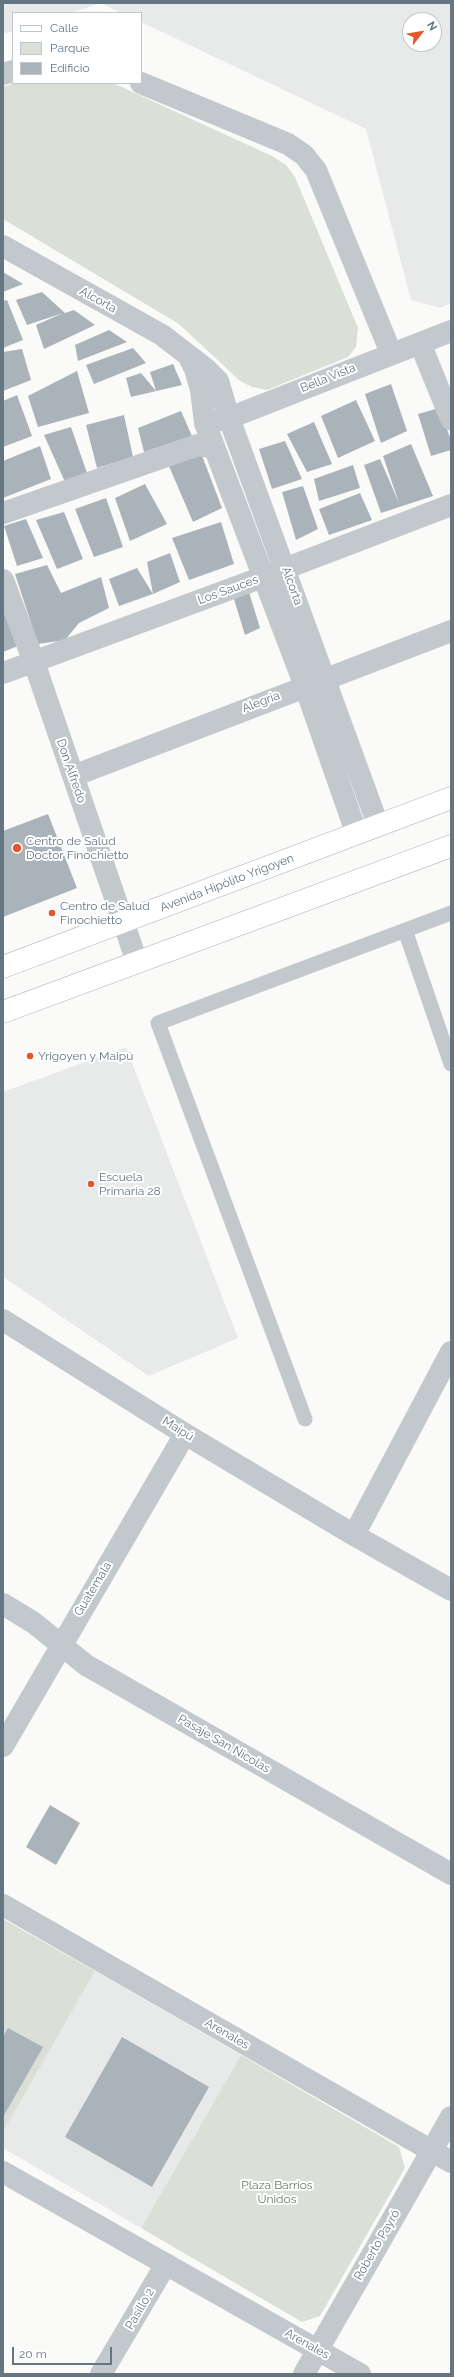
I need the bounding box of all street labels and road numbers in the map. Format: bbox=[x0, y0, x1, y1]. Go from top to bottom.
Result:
street label: Alcorta bbox=[77, 284, 119, 316]
street label: Bella Vista bbox=[298, 360, 358, 396]
street label: Alcorta bbox=[278, 565, 306, 607]
street label: Los Sauces bbox=[196, 572, 260, 608]
street label: Alegria bbox=[240, 688, 282, 716]
street label: Don Alfredo bbox=[53, 737, 89, 805]
street label: Avenida Hipólito Yrigoyen bbox=[158, 851, 296, 915]
street label: Maipú bbox=[160, 1414, 196, 1444]
street label: Guatemala bbox=[71, 1559, 115, 1619]
street label: Pasaje San Nicolas bbox=[175, 1712, 273, 1776]
street label: Arenales bbox=[202, 2016, 252, 2052]
street label: Roberto Payró bbox=[351, 2207, 403, 2283]
street label: Pasillo 2 bbox=[122, 2286, 158, 2332]
street label: Arenales bbox=[282, 2326, 332, 2362]

